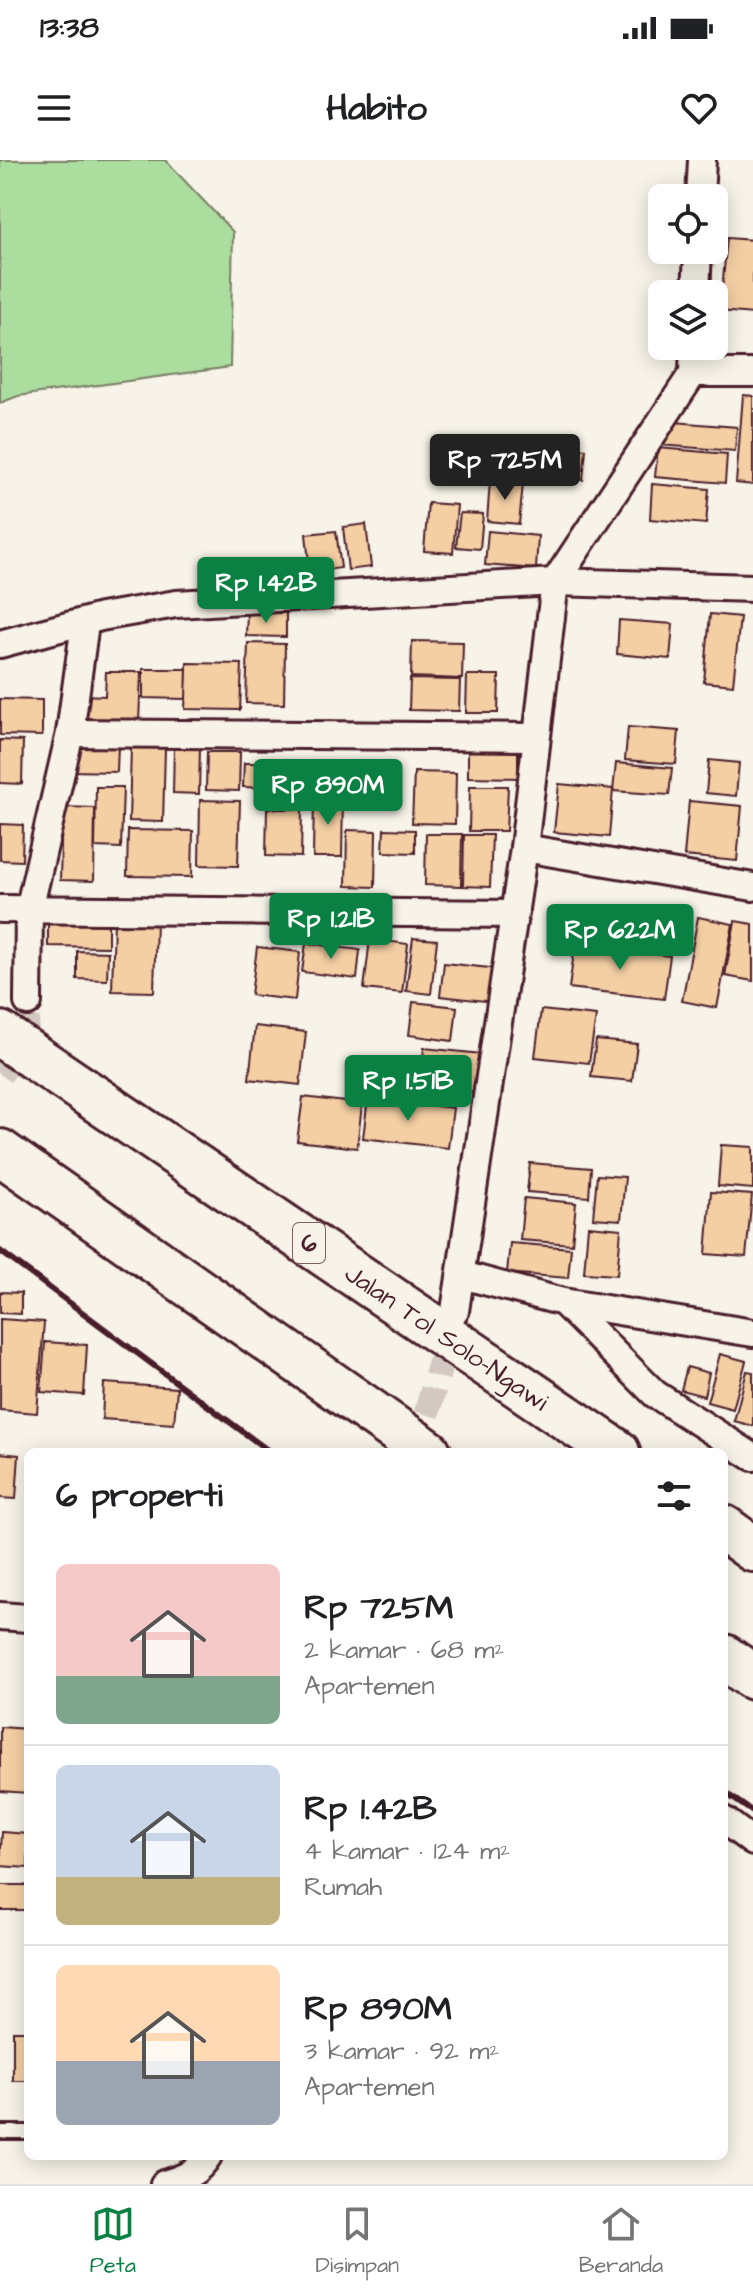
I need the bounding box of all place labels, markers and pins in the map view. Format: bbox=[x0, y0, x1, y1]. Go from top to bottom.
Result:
pin: Rp 725M bbox=[431, 434, 579, 502]
pin: Rp 1.42B bbox=[183, 557, 349, 625]
pin: Rp 890M bbox=[254, 759, 402, 827]
pin: Rp 1.21B bbox=[248, 893, 414, 961]
pin: Rp 622M bbox=[546, 904, 694, 972]
pin: Rp 1.51B bbox=[325, 1055, 491, 1123]

